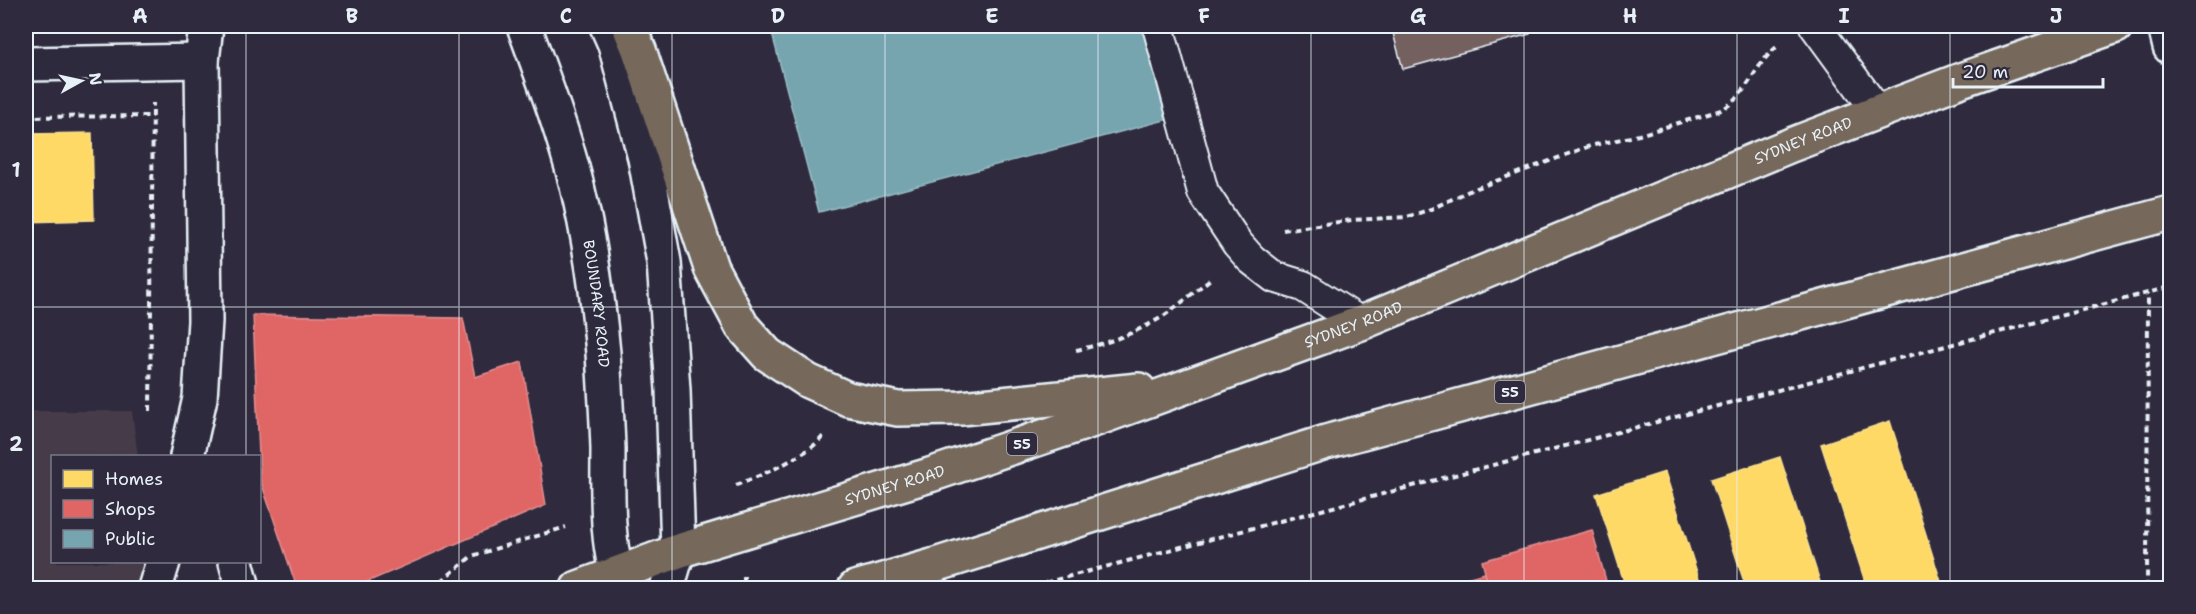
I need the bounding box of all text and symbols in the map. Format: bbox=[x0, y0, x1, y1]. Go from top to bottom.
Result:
text: A bbox=[132, 3, 148, 29]
text: B bbox=[346, 3, 358, 29]
text: C bbox=[560, 3, 572, 29]
text: D bbox=[771, 3, 785, 29]
text: E bbox=[985, 3, 999, 29]
text: F bbox=[1198, 3, 1210, 29]
text: G bbox=[1410, 3, 1426, 29]
text: H bbox=[1623, 3, 1637, 29]
text: I bbox=[1838, 3, 1850, 29]
text: J bbox=[2050, 3, 2063, 29]
north arrow bbox=[51, 51, 111, 111]
scale bar bbox=[1953, 51, 2103, 89]
text: 20 m bbox=[1962, 60, 2008, 84]
text: N bbox=[84, 71, 107, 87]
street label: SYDNEY ROAD bbox=[1751, 113, 1855, 169]
text: 1 bbox=[11, 157, 21, 183]
street label: BOUNDARY ROAD bbox=[578, 238, 614, 368]
street label: SYDNEY ROAD bbox=[1301, 297, 1406, 353]
road number: 55 bbox=[1495, 381, 1525, 403]
text: 2 bbox=[9, 431, 23, 457]
road number: 55 bbox=[1007, 433, 1037, 455]
legend bbox=[51, 455, 261, 563]
street label: SYDNEY ROAD bbox=[842, 461, 948, 510]
text: Homes bbox=[105, 467, 163, 491]
text: Shops bbox=[105, 497, 156, 521]
text: Public bbox=[105, 527, 155, 551]

